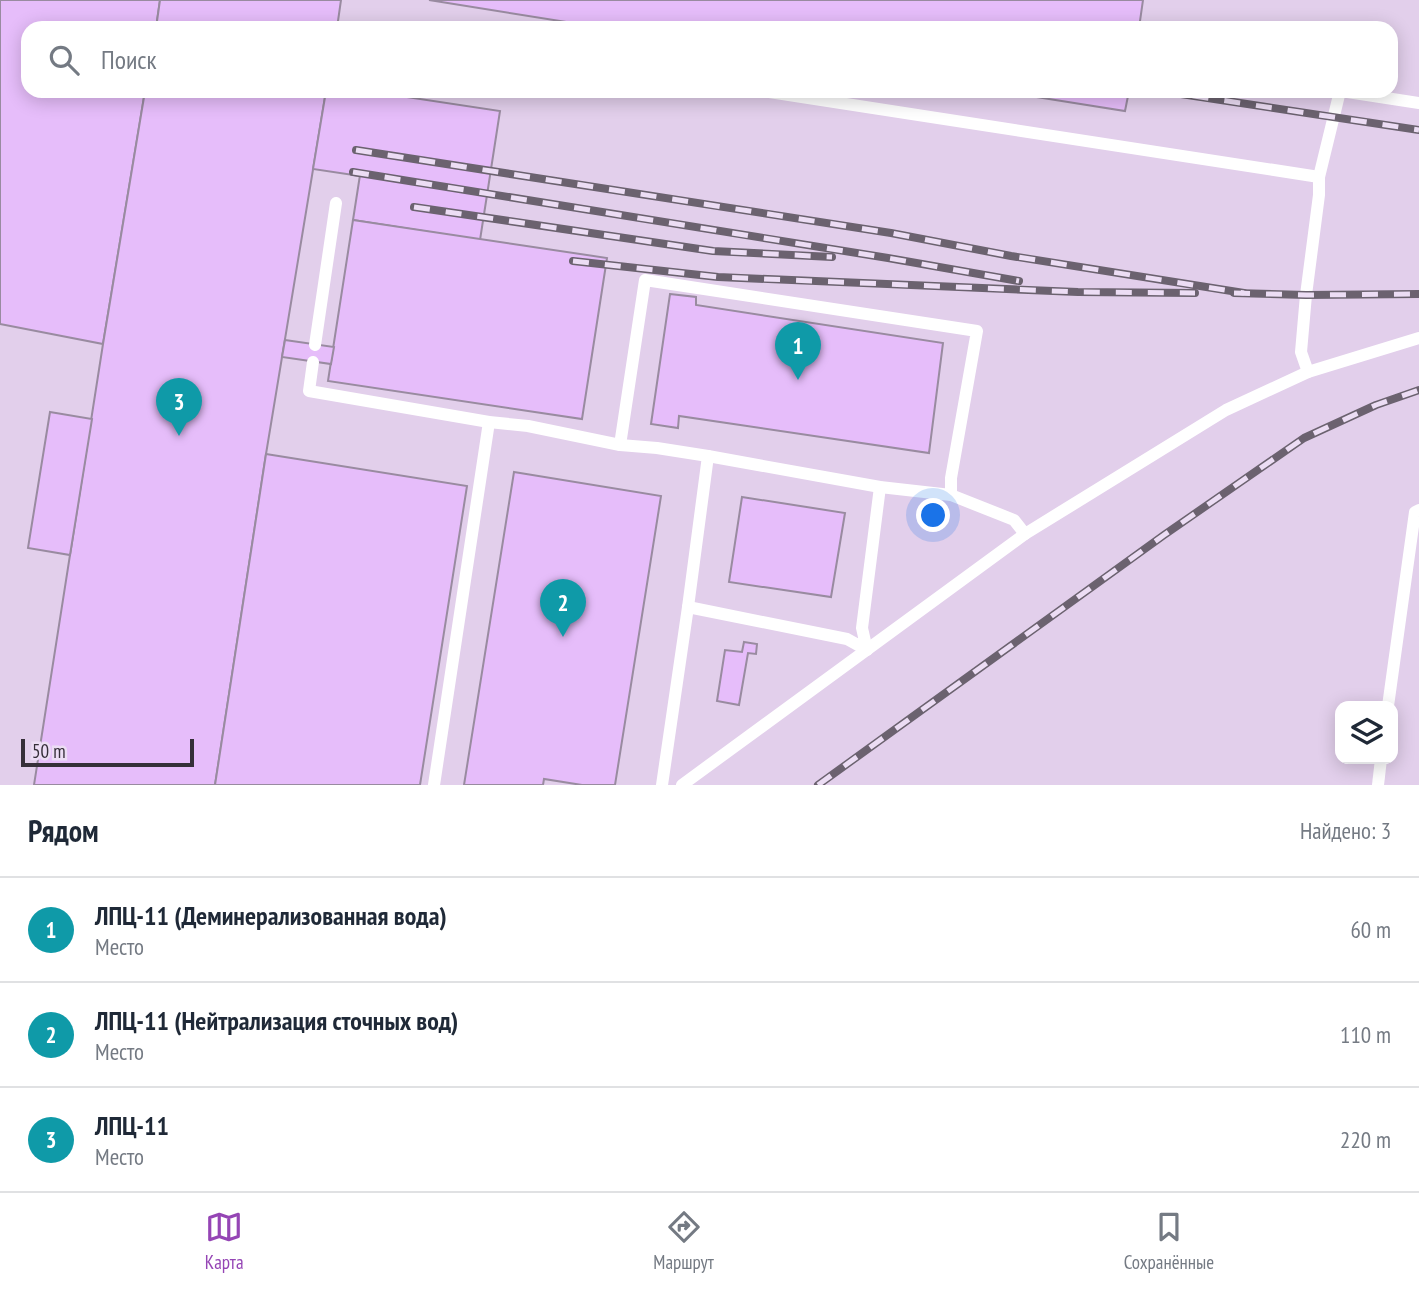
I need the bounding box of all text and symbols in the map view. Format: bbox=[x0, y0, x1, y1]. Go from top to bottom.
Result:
search box bbox=[21, 21, 1398, 98]
icon: search bbox=[45, 41, 83, 79]
text: Поиск bbox=[101, 43, 157, 76]
pin: 1 bbox=[775, 322, 821, 380]
pin: 3 bbox=[156, 378, 202, 436]
your location bbox=[916, 498, 950, 532]
pin: 2 bbox=[540, 579, 586, 637]
map controls bbox=[1335, 701, 1398, 764]
button: layers bbox=[1335, 701, 1398, 764]
scale bar bbox=[21, 736, 194, 768]
text: 50 m bbox=[32, 739, 66, 763]
text: Рядом bbox=[28, 811, 99, 850]
text: Найдено: 3 bbox=[1300, 816, 1391, 845]
text: ЛПЦ-11 (Деминерализованная вода) bbox=[95, 899, 447, 932]
text: 1 bbox=[46, 915, 57, 944]
text: 60 m bbox=[1350, 915, 1391, 944]
text: Место bbox=[95, 932, 144, 961]
text: ЛПЦ-11 (Нейтрализация сточных вод) bbox=[95, 1004, 458, 1037]
text: 2 bbox=[46, 1020, 57, 1049]
text: 110 m bbox=[1340, 1020, 1391, 1049]
text: Место bbox=[95, 1037, 144, 1066]
text: ЛПЦ-11 bbox=[95, 1109, 169, 1142]
text: 3 bbox=[46, 1125, 57, 1154]
text: 220 m bbox=[1340, 1125, 1391, 1154]
text: Место bbox=[95, 1142, 144, 1171]
tab: Карта bbox=[205, 1208, 244, 1274]
tab: Маршрут bbox=[653, 1208, 714, 1274]
tab: Сохранённые bbox=[1124, 1208, 1214, 1274]

